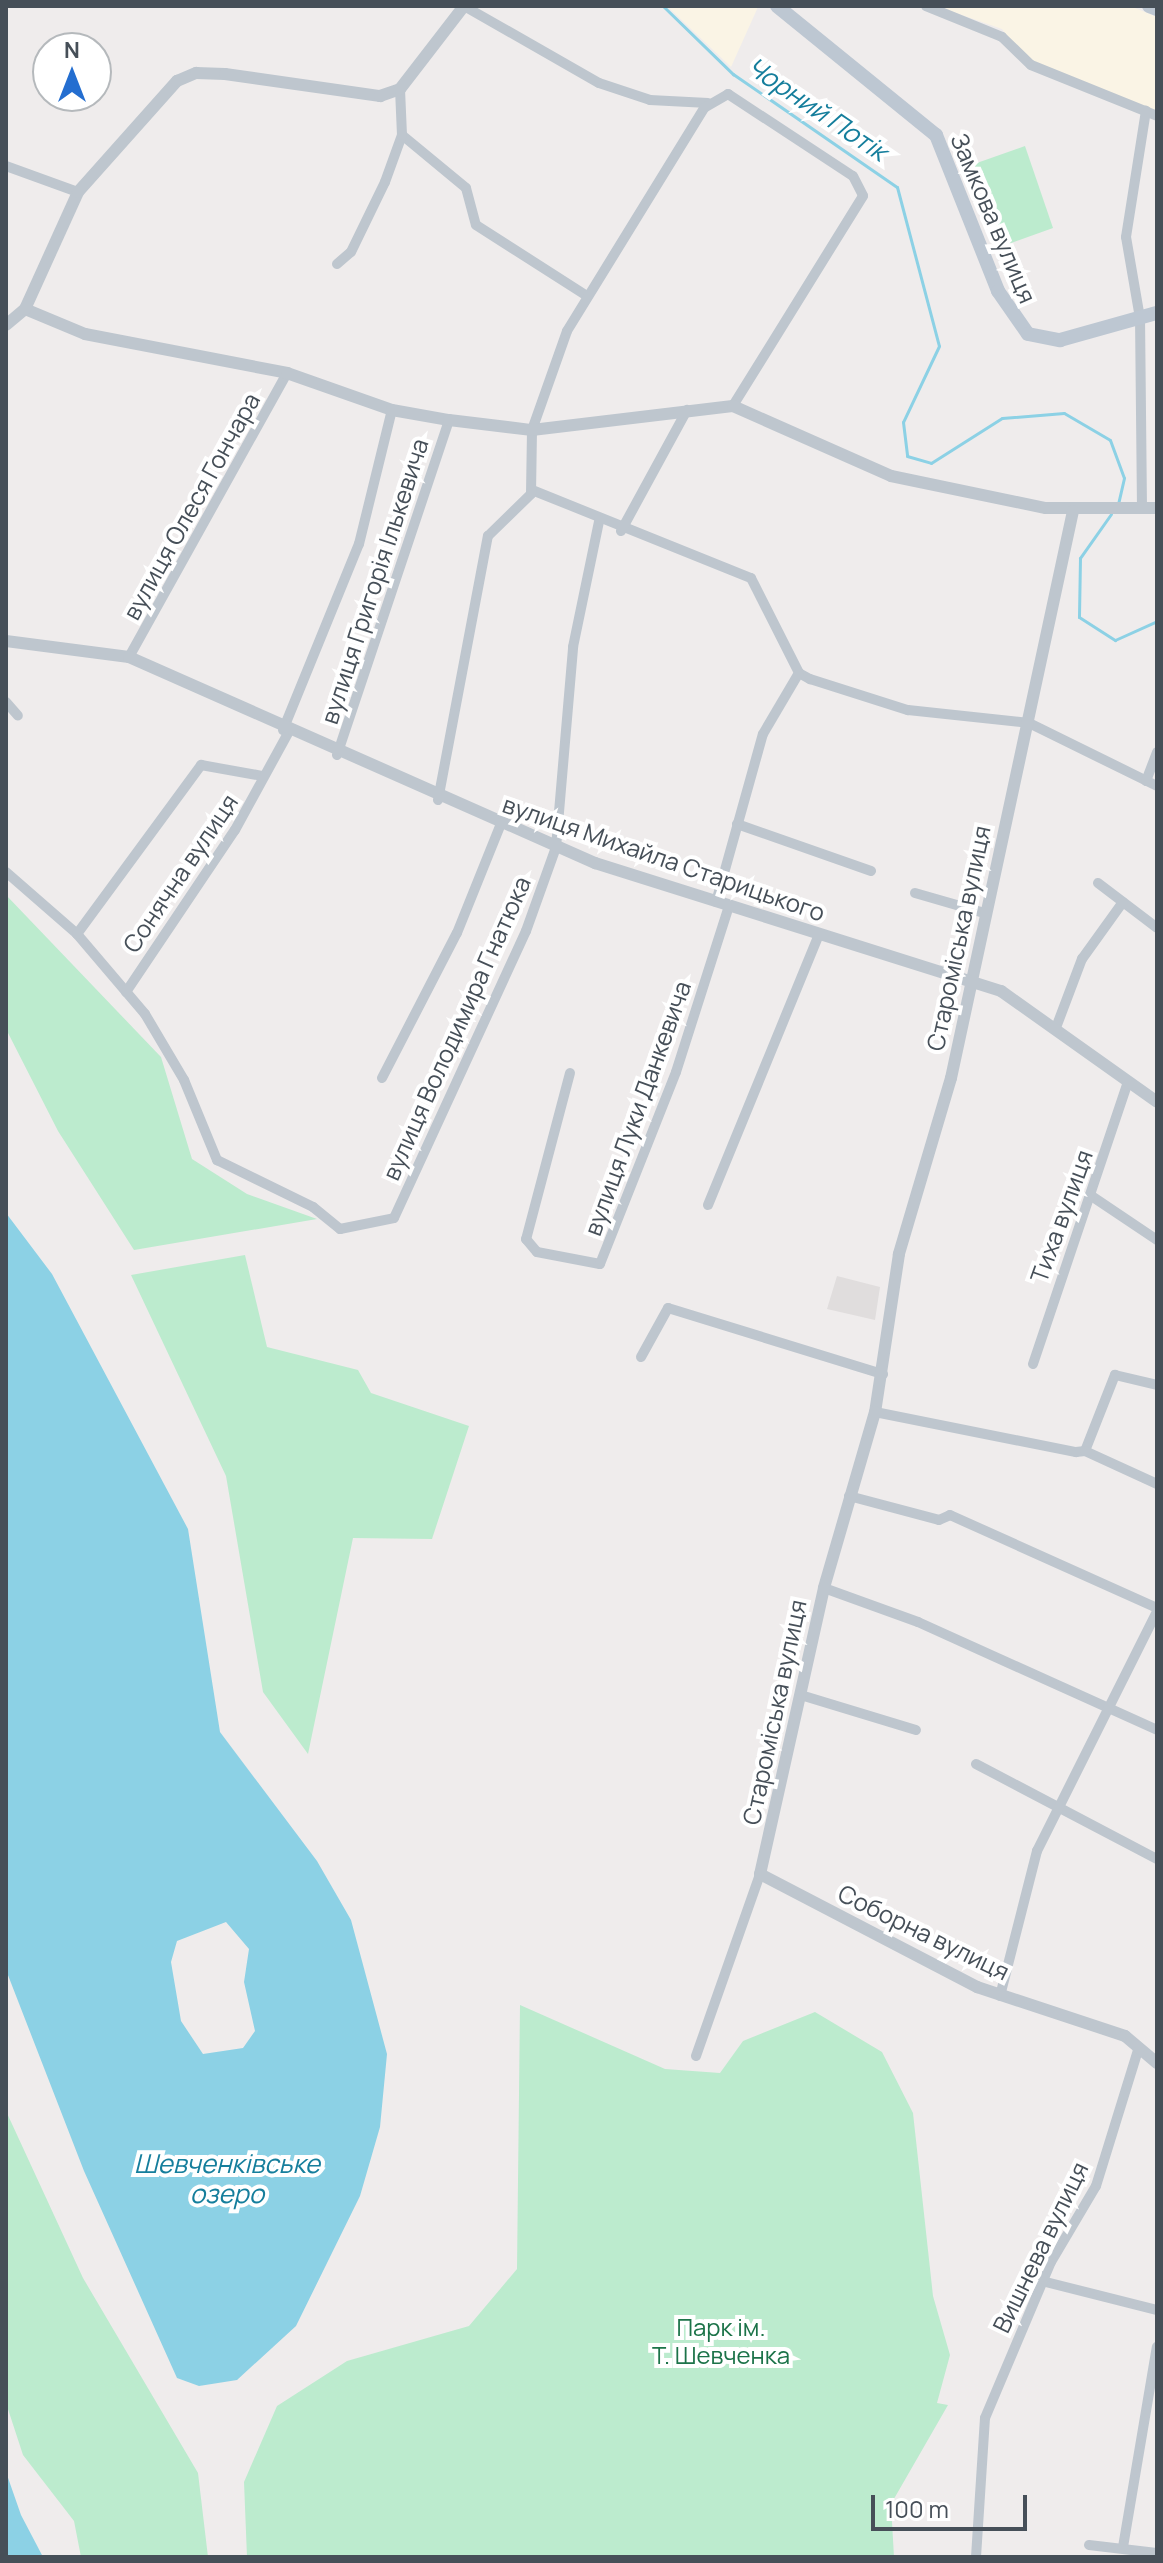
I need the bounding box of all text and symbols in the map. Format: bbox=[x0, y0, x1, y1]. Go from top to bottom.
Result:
north arrow bbox=[32, 32, 112, 112]
text: N bbox=[64, 35, 80, 65]
water label: Чорний Потік bbox=[741, 51, 893, 167]
street label: Замкова вулиця bbox=[945, 129, 1043, 307]
street label: вулиця Олеся Гончара bbox=[117, 388, 265, 624]
street label: вулиця Григорія Ількевича bbox=[314, 435, 434, 727]
street label: Сонячна вулиця bbox=[116, 788, 244, 958]
street label: вулиця Михайла Старицького bbox=[499, 789, 829, 927]
street label: Староміська вулиця bbox=[920, 823, 996, 1053]
street label: вулиця Володимира Гнатюка bbox=[376, 872, 536, 1184]
street label: вулиця Луки Данкевича bbox=[578, 977, 696, 1239]
street label: Тиха вулиця bbox=[1024, 1146, 1098, 1286]
street label: Староміська вулиця bbox=[736, 1597, 812, 1827]
street label: Соборна вулиця bbox=[834, 1878, 1014, 1986]
water label: Шевченківське озеро bbox=[134, 2148, 320, 2210]
street label: Вишнева вулиця bbox=[986, 2157, 1094, 2337]
park label: Парк ім. Т. Шевченка bbox=[652, 2313, 790, 2369]
scale bar bbox=[875, 2479, 1031, 2529]
text: 100 m bbox=[885, 2492, 949, 2525]

